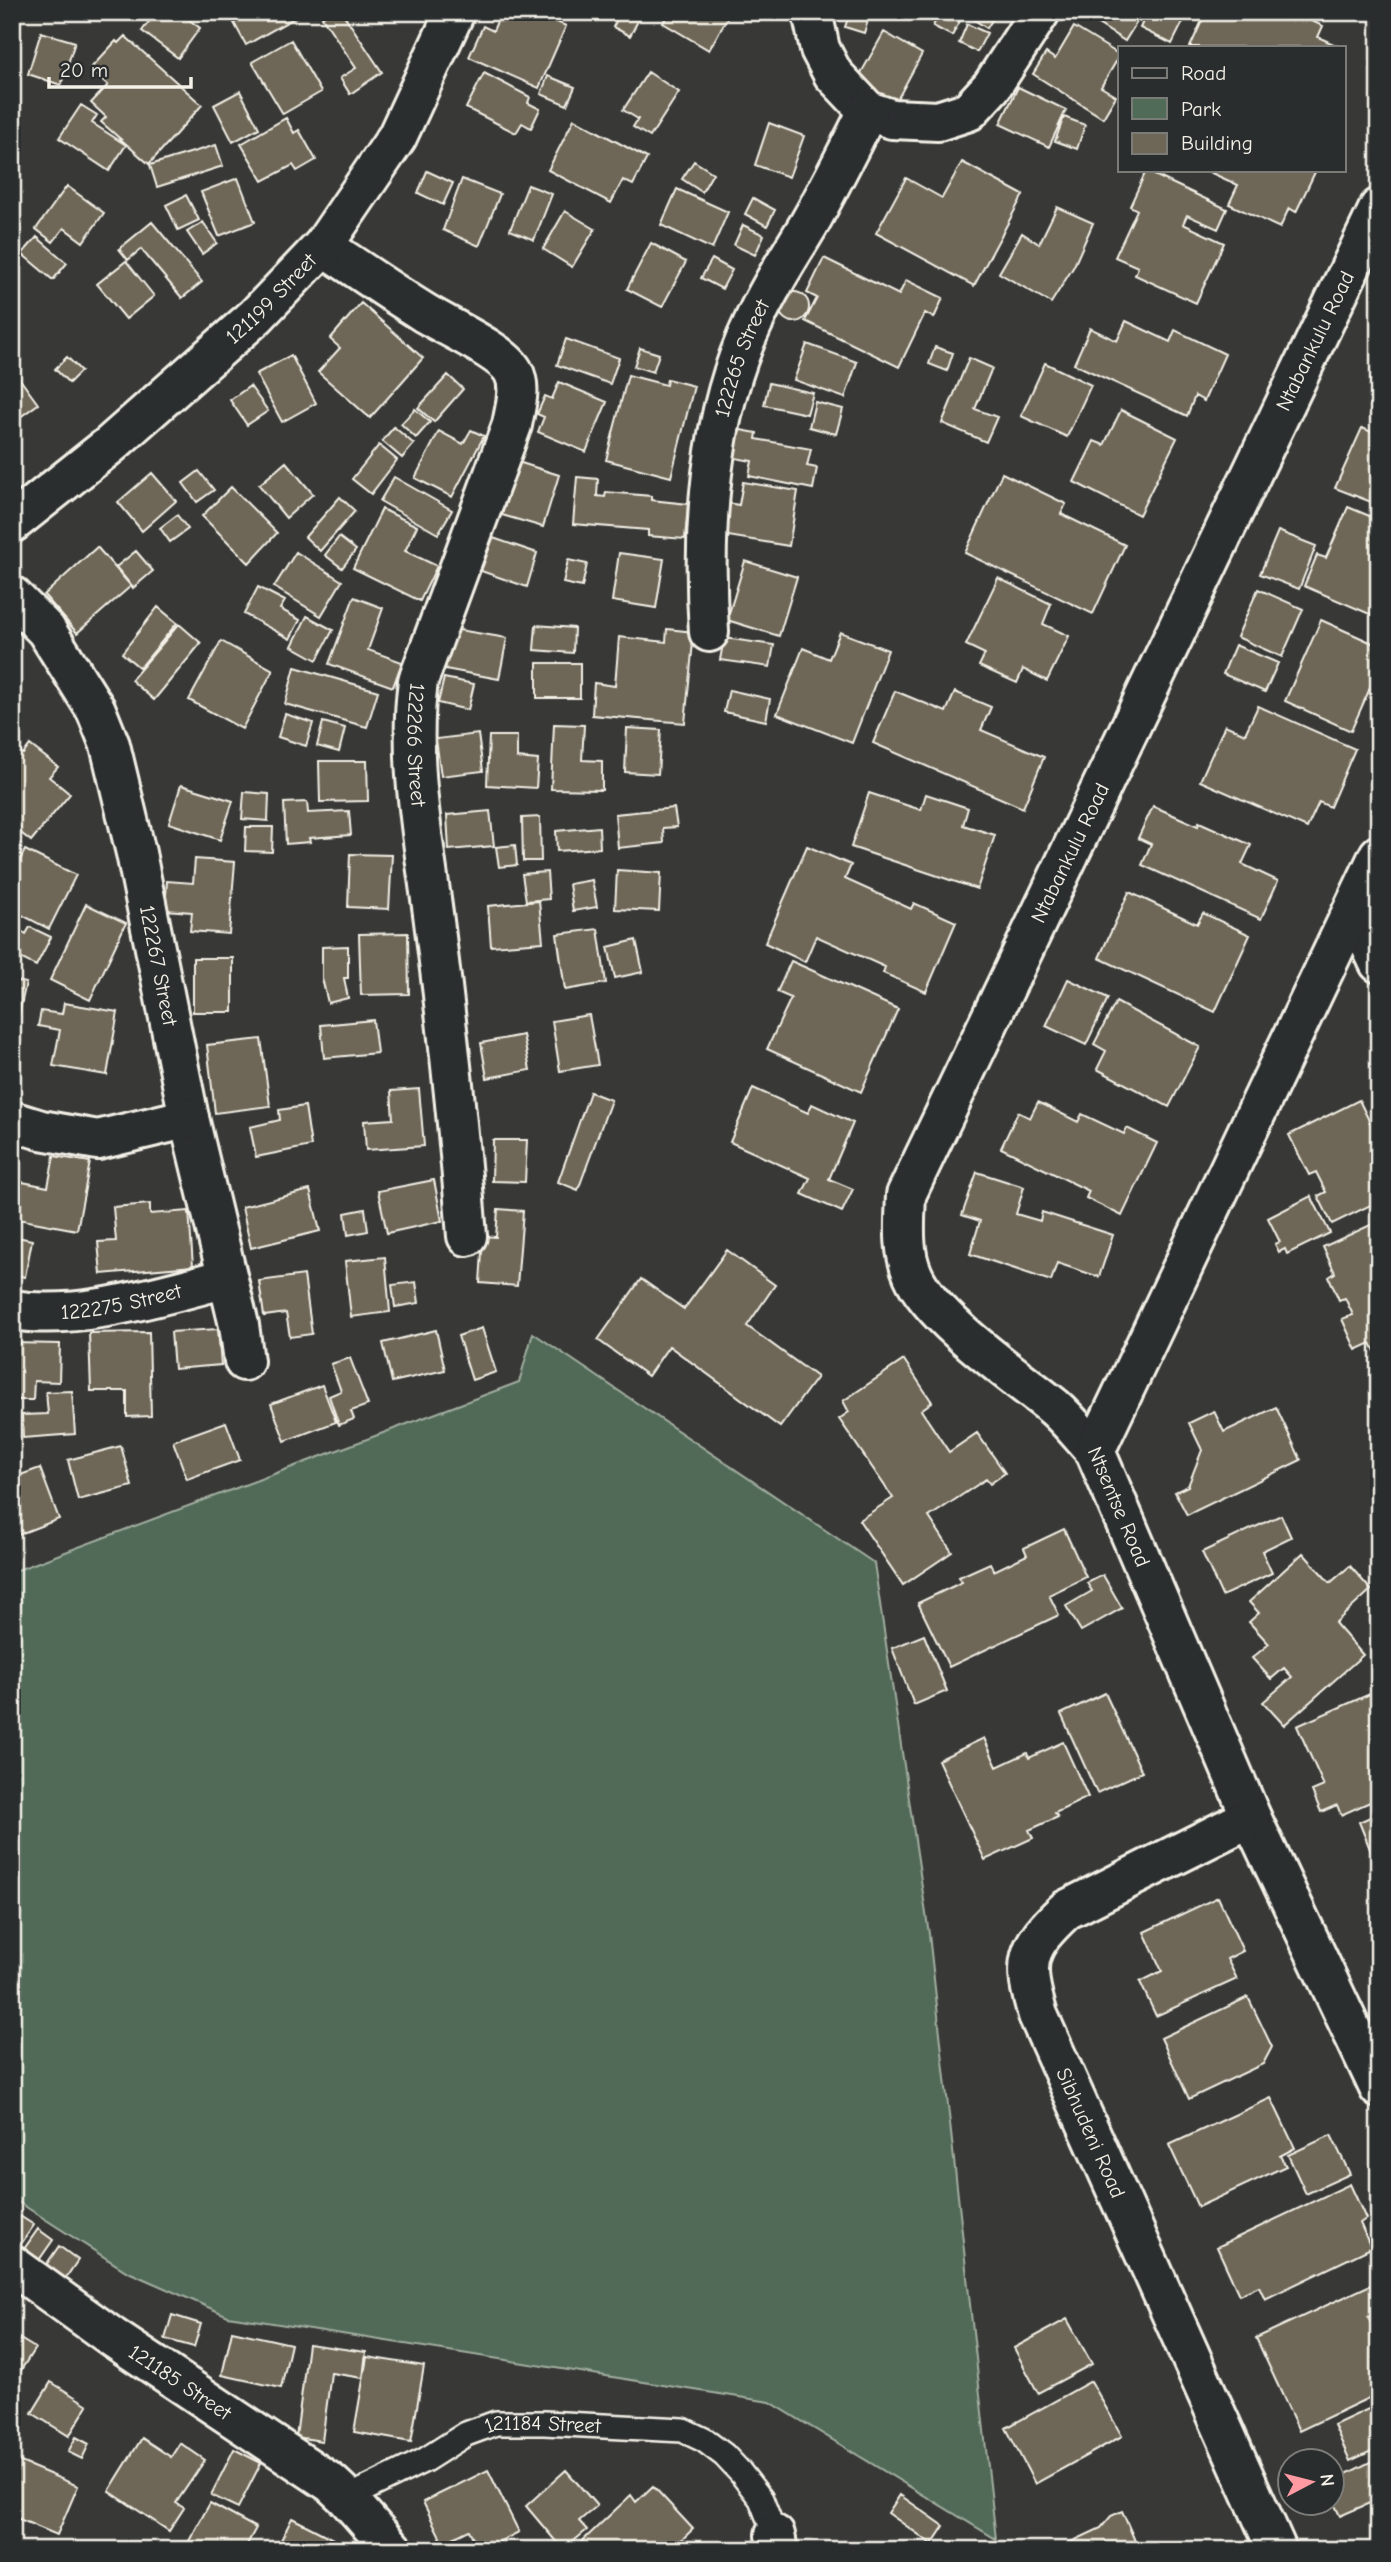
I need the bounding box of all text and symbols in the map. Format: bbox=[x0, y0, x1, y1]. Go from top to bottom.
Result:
scale bar bbox=[49, 46, 191, 90]
legend bbox=[1118, 46, 1346, 172]
text: 20 m bbox=[60, 58, 108, 82]
text: Road bbox=[1181, 61, 1226, 85]
text: Park bbox=[1181, 97, 1221, 121]
text: Building bbox=[1181, 131, 1253, 155]
street label: 121199 Street bbox=[221, 248, 322, 349]
street label: Ntabankulu Road bbox=[1271, 267, 1359, 415]
street label: 122265 Street bbox=[710, 295, 775, 420]
street label: 122266 Street bbox=[403, 682, 431, 809]
street label: Ntabankulu Road bbox=[1026, 779, 1114, 927]
street label: 122267 Street bbox=[135, 903, 182, 1029]
street label: 122275 Street bbox=[60, 1278, 185, 1324]
street label: Ntsentse Road bbox=[1083, 1443, 1155, 1571]
street label: Sibhudeni Road bbox=[1051, 2064, 1130, 2202]
street label: 121185 Street bbox=[124, 2340, 237, 2426]
street label: 121184 Street bbox=[481, 2411, 603, 2438]
north arrow bbox=[1276, 2446, 1346, 2516]
text: N bbox=[1315, 2473, 1339, 2488]

